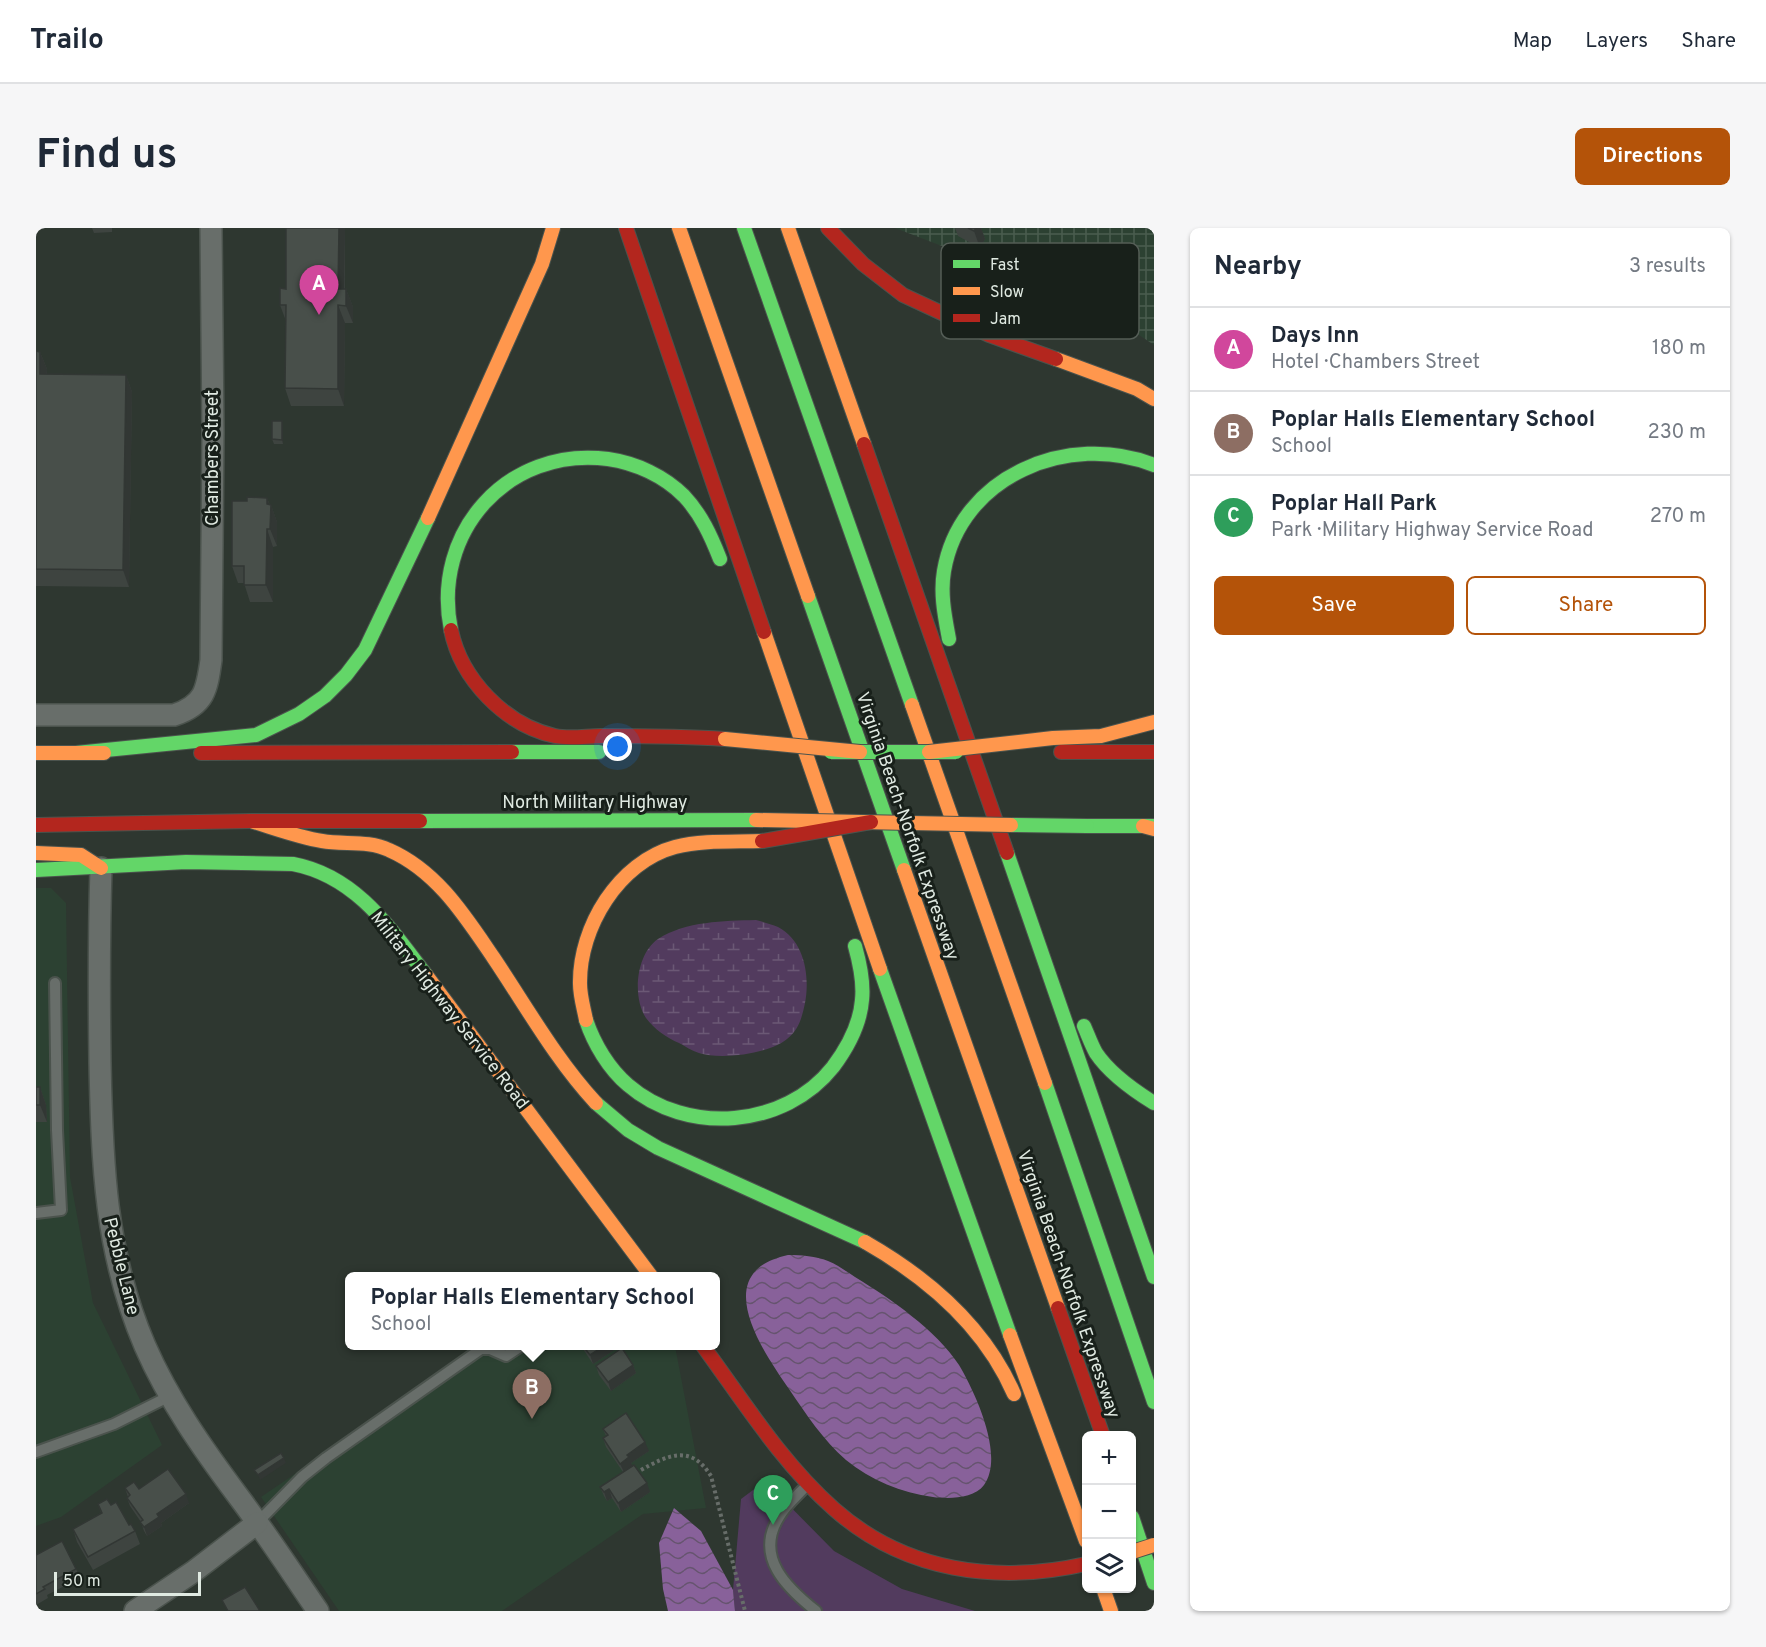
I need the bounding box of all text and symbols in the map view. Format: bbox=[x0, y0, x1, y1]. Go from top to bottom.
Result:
text: Trailo bbox=[30, 23, 104, 59]
text: Map bbox=[1513, 28, 1552, 55]
text: Layers bbox=[1585, 28, 1648, 55]
text: Share bbox=[1681, 28, 1736, 55]
button: Directions bbox=[1575, 128, 1730, 185]
text: Find us bbox=[36, 130, 177, 183]
legend bbox=[941, 243, 1139, 339]
text: Nearby bbox=[1214, 251, 1302, 284]
text: 3 results bbox=[1629, 254, 1706, 280]
text: Fast bbox=[990, 256, 1020, 276]
pin: A bbox=[300, 266, 338, 315]
text: Slow bbox=[990, 283, 1024, 303]
text: Jam bbox=[990, 310, 1021, 330]
text: Days Inn bbox=[1271, 323, 1359, 350]
text: A bbox=[1226, 336, 1241, 362]
text: 180 m bbox=[1652, 336, 1706, 362]
text: Hotel · Chambers Street bbox=[1271, 350, 1480, 376]
street label: Chambers Street bbox=[202, 390, 225, 526]
text: Poplar Halls Elementary School bbox=[1271, 407, 1595, 434]
text: B bbox=[1227, 420, 1240, 446]
text: 230 m bbox=[1647, 420, 1706, 446]
text: School bbox=[1271, 434, 1332, 460]
text: Poplar Hall Park bbox=[1271, 491, 1437, 518]
text: C bbox=[1227, 504, 1240, 530]
text: 270 m bbox=[1650, 504, 1706, 530]
text: Park · Military Highway Service Road bbox=[1271, 518, 1594, 544]
button: Save bbox=[1214, 576, 1454, 635]
button: Share bbox=[1466, 576, 1706, 635]
street label: Virginia Beach-Norfolk Expressway bbox=[850, 689, 963, 964]
your location bbox=[603, 732, 632, 761]
street label: North Military Highway bbox=[502, 792, 688, 815]
street label: Military Highway Service Road bbox=[364, 907, 533, 1114]
street label: Virginia Beach-Norfolk Expressway bbox=[1011, 1147, 1124, 1422]
street label: Pebble Lane bbox=[97, 1215, 144, 1318]
popup bbox=[345, 1272, 720, 1350]
text: Poplar Halls Elementary School bbox=[370, 1285, 695, 1312]
text: School bbox=[370, 1312, 431, 1338]
pin: B bbox=[512, 1370, 552, 1419]
map controls bbox=[1082, 1431, 1136, 1593]
button: + bbox=[1082, 1431, 1136, 1485]
pin: C bbox=[754, 1476, 792, 1525]
button: − bbox=[1082, 1485, 1136, 1539]
button: layers bbox=[1082, 1539, 1136, 1593]
scale bar bbox=[54, 1569, 201, 1596]
text: 50 m bbox=[63, 1572, 101, 1592]

